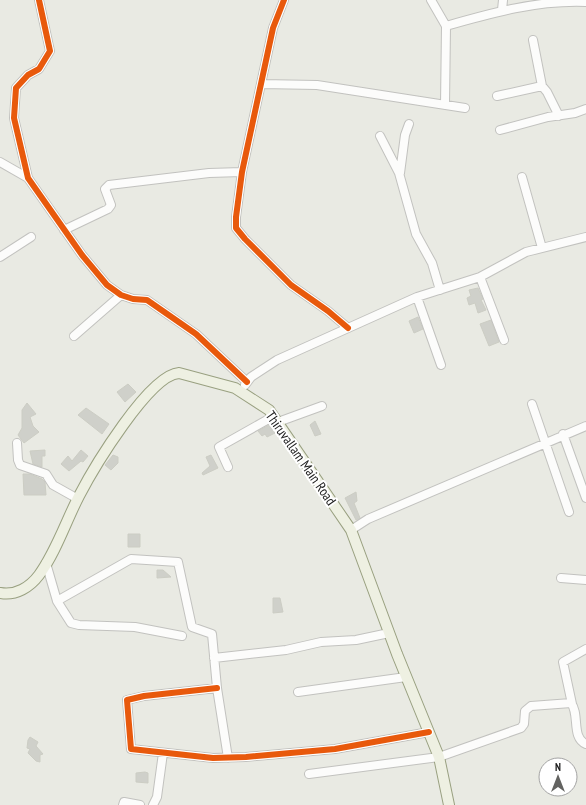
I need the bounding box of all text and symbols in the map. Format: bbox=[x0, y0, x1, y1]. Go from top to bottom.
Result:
street label: Thiruvallam Main Road bbox=[262, 407, 340, 509]
north arrow bbox=[538, 757, 578, 797]
text: N bbox=[555, 760, 561, 774]

